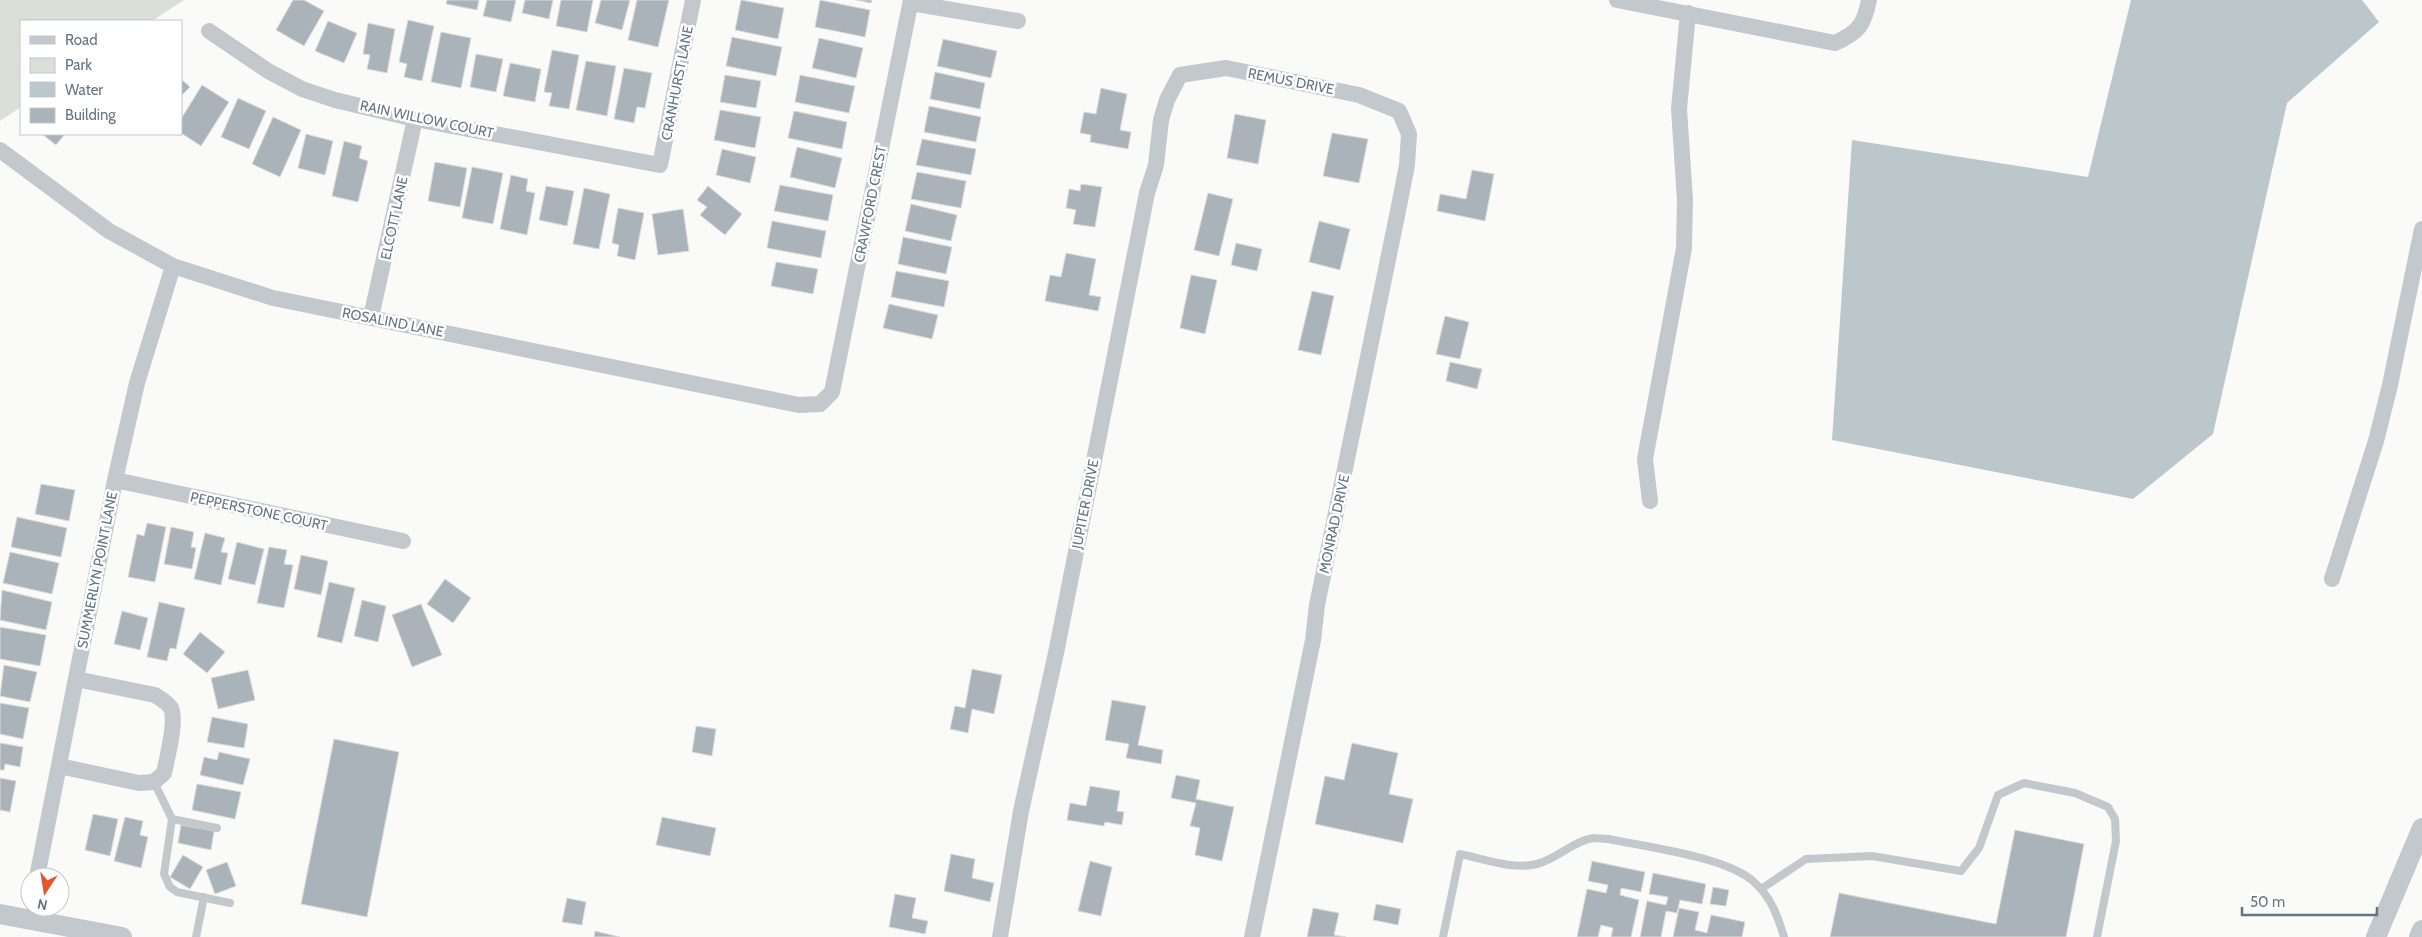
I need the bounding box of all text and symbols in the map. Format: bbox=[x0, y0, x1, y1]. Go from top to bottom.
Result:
legend bbox=[20, 20, 182, 135]
street label: CRANHURST LANE bbox=[657, 24, 697, 142]
text: Road bbox=[65, 31, 98, 49]
text: Park bbox=[65, 56, 92, 74]
street label: REMUS DRIVE bbox=[1246, 64, 1336, 98]
text: Water bbox=[65, 81, 103, 99]
street label: RAIN WILLOW COURT bbox=[358, 96, 496, 142]
text: Building bbox=[65, 106, 116, 124]
street label: CRAWFORD CREST bbox=[850, 144, 890, 264]
street label: ELCOTT LANE bbox=[376, 175, 412, 261]
street label: ROSALIND LANE bbox=[341, 303, 446, 341]
street label: JUPITER DRIVE bbox=[1067, 458, 1103, 551]
street label: MONRAD DRIVE bbox=[1315, 473, 1353, 575]
street label: PEPPERSTONE COURT bbox=[189, 488, 330, 534]
street label: SUMMERLYN POINT LANE bbox=[73, 490, 121, 650]
north arrow bbox=[20, 867, 70, 917]
scale bar bbox=[2242, 884, 2377, 916]
text: 50 m bbox=[2250, 893, 2285, 911]
text: N bbox=[36, 895, 49, 915]

